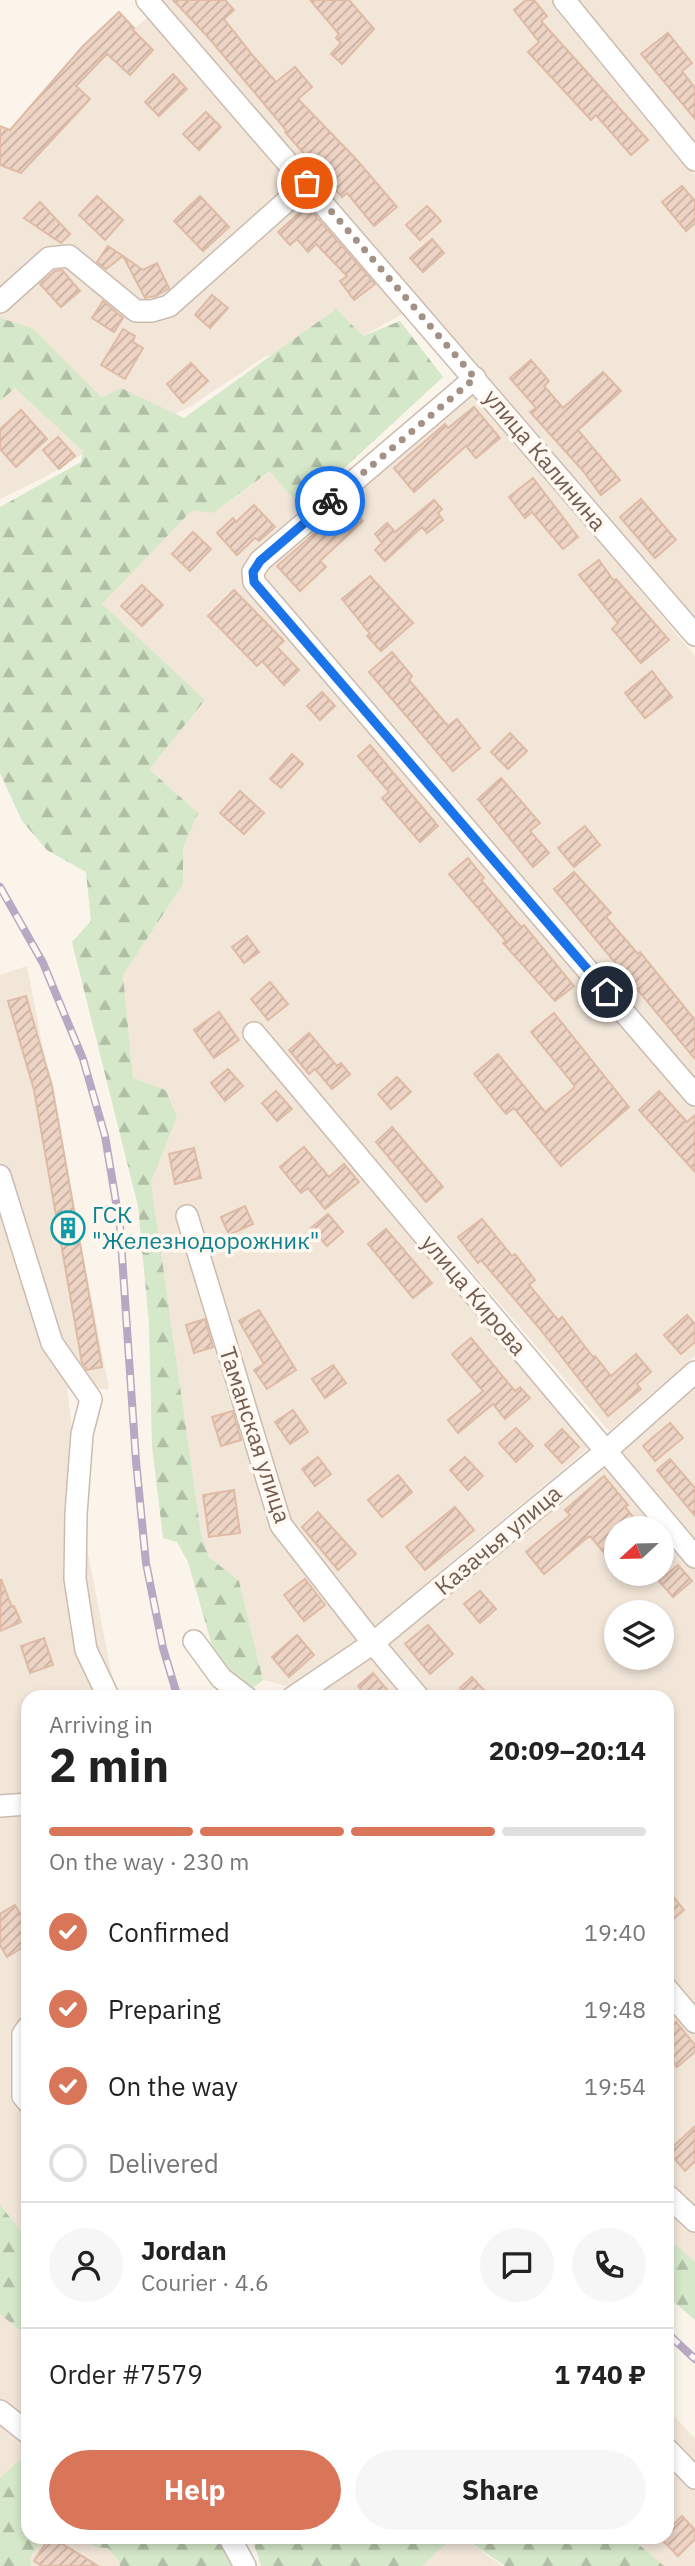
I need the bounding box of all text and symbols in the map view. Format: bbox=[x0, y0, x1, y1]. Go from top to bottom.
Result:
pin bbox=[277, 153, 337, 213]
icon: bag bbox=[288, 164, 326, 202]
street label: улица Калинина bbox=[478, 382, 614, 536]
courier bbox=[295, 466, 365, 536]
icon: bike bbox=[311, 482, 349, 520]
pin bbox=[577, 962, 637, 1022]
icon: home bbox=[588, 973, 626, 1011]
place label: ГСК "Железнодорожник" bbox=[92, 1199, 319, 1255]
building icon: ГСК "Железнодорожник" bbox=[49, 1209, 87, 1247]
street label: улица Кирова bbox=[415, 1228, 534, 1361]
street label: Таманская улица bbox=[213, 1343, 299, 1527]
street label: Казачья улица bbox=[428, 1477, 567, 1601]
north arrow bbox=[604, 1516, 674, 1586]
map controls bbox=[604, 1516, 674, 1670]
button: layers bbox=[604, 1600, 674, 1670]
text: Arriving in bbox=[49, 1709, 153, 1739]
text: 20:09–20:14 bbox=[489, 1733, 646, 1767]
text: 2 min bbox=[49, 1735, 169, 1795]
text: On the way · 230 m bbox=[49, 1846, 249, 1876]
icon: check bbox=[49, 1913, 87, 1951]
text: Confirmed bbox=[108, 1915, 230, 1949]
text: 19:40 bbox=[584, 1917, 646, 1947]
icon: check bbox=[49, 1990, 87, 2028]
text: Preparing bbox=[108, 1992, 221, 2026]
text: 19:48 bbox=[584, 1994, 646, 2024]
icon: check bbox=[49, 2067, 87, 2105]
text: On the way bbox=[108, 2069, 238, 2103]
text: 19:54 bbox=[584, 2071, 646, 2101]
text: Delivered bbox=[108, 2146, 219, 2180]
button: person bbox=[49, 2228, 123, 2302]
button: chat bbox=[480, 2228, 554, 2302]
button: phone bbox=[572, 2228, 646, 2302]
text: Jordan bbox=[141, 2233, 227, 2267]
text: Courier · 4.6 bbox=[141, 2267, 269, 2297]
text: Order #7579 bbox=[49, 2357, 203, 2391]
text: 1 740 ₽ bbox=[554, 2357, 646, 2391]
button: Help bbox=[49, 2450, 341, 2530]
button: Share bbox=[355, 2450, 646, 2530]

